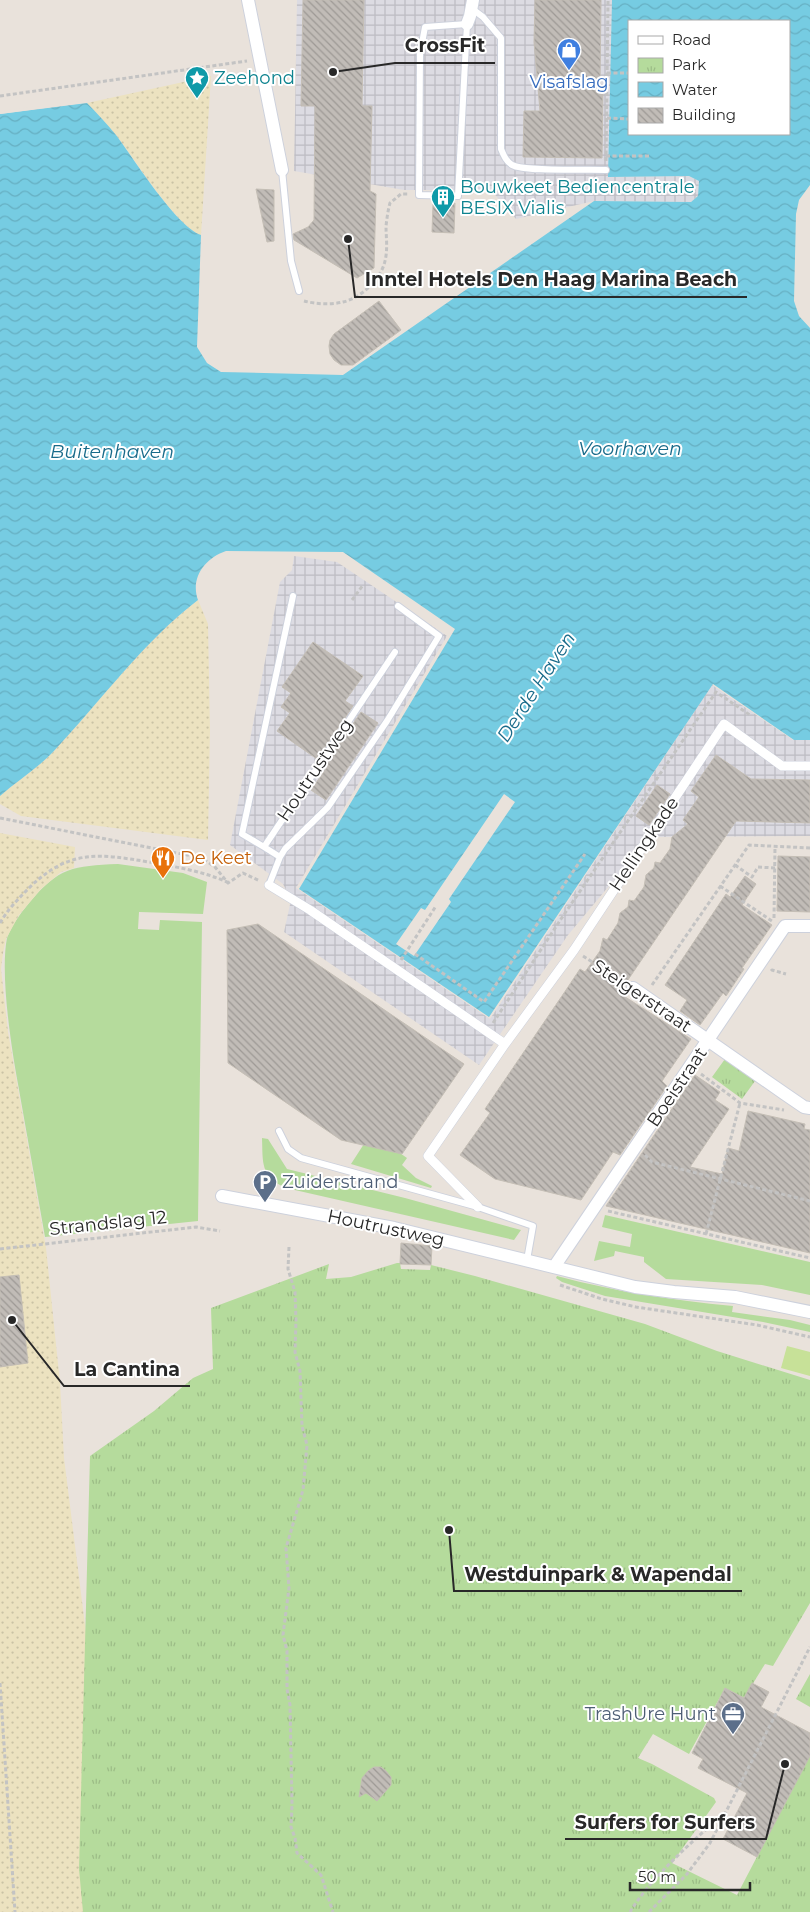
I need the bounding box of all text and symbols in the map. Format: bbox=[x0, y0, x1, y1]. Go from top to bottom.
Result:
legend bbox=[628, 20, 790, 135]
callout: CrossFit bbox=[395, 29, 495, 63]
text: Road bbox=[672, 30, 711, 49]
text: CrossFit bbox=[405, 34, 485, 57]
shop icon: Visafslag bbox=[556, 37, 582, 71]
text: Park bbox=[672, 55, 706, 74]
place icon: Zeehond bbox=[184, 65, 210, 99]
place label: Zeehond bbox=[214, 67, 295, 89]
place label: Visafslag bbox=[529, 71, 609, 93]
text: Water bbox=[672, 80, 718, 99]
text: Building bbox=[672, 105, 736, 124]
place label: Bouwkeet Bediencentrale BESIX Vialis bbox=[460, 176, 695, 219]
building icon: Bouwkeet Bediencentrale BESIX Vialis bbox=[430, 184, 456, 218]
callout: Inntel Hotels Den Haag Marina Beach bbox=[355, 263, 747, 297]
text: Inntel Hotels Den Haag Marina Beach bbox=[365, 268, 737, 291]
water label: Voorhaven bbox=[578, 437, 682, 460]
water label: Buitenhaven bbox=[50, 440, 174, 463]
water label: Derde Haven bbox=[492, 628, 580, 746]
street label: Houtrustweg bbox=[273, 714, 357, 826]
street label: Hellingkade bbox=[604, 793, 684, 895]
restaurant icon: De Keet bbox=[150, 845, 176, 879]
place label: De Keet bbox=[180, 847, 252, 869]
street label: Steigerstraat bbox=[588, 955, 696, 1037]
street label: Boeistraat bbox=[642, 1043, 712, 1131]
parking icon: Zuiderstrand bbox=[252, 1169, 278, 1203]
place label: Zuiderstrand bbox=[282, 1171, 398, 1193]
street label: Houtrustweg bbox=[325, 1205, 447, 1251]
street label: Strandslag 12 bbox=[48, 1206, 168, 1240]
callout: La Cantina bbox=[64, 1352, 190, 1386]
text: La Cantina bbox=[74, 1358, 180, 1381]
callout: Westduinpark & Wapendal bbox=[454, 1557, 742, 1591]
text: Westduinpark & Wapendal bbox=[464, 1563, 732, 1586]
office icon: TrashUre Hunt bbox=[720, 1701, 746, 1735]
place label: TrashUre Hunt bbox=[585, 1703, 716, 1725]
callout: Surfers for Surfers bbox=[565, 1805, 766, 1839]
text: Surfers for Surfers bbox=[575, 1811, 755, 1834]
scale bar bbox=[630, 1860, 750, 1892]
text: 50 m bbox=[638, 1867, 676, 1886]

